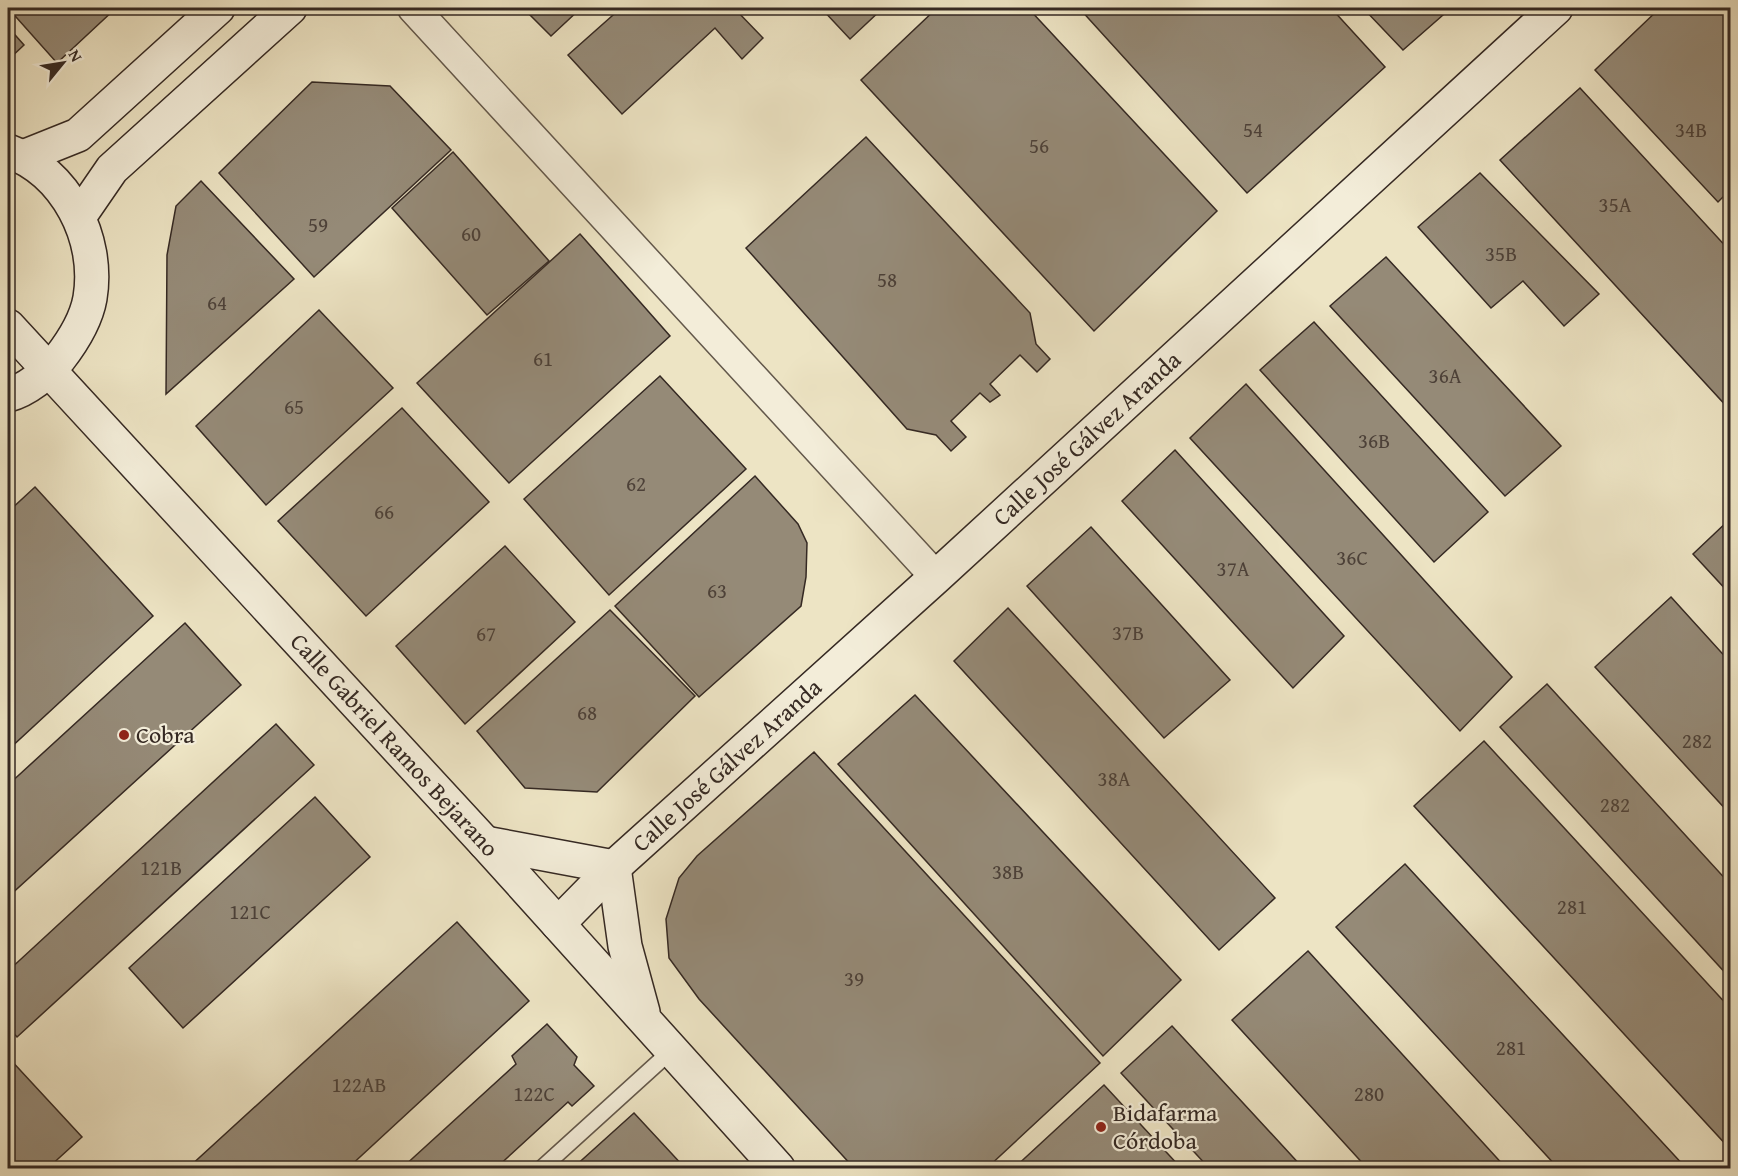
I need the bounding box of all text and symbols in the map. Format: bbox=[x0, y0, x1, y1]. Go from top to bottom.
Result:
north arrow bbox=[33, 33, 93, 93]
text: N bbox=[63, 45, 89, 66]
house number: 54 bbox=[1243, 114, 1263, 145]
house number: 34B bbox=[1675, 114, 1707, 145]
house number: 56 bbox=[1029, 130, 1049, 161]
house number: 35A bbox=[1599, 189, 1632, 220]
house number: 59 bbox=[308, 209, 328, 240]
house number: 60 bbox=[461, 218, 481, 249]
house number: 35B bbox=[1485, 238, 1517, 269]
house number: 58 bbox=[877, 264, 897, 295]
house number: 64 bbox=[207, 287, 227, 318]
street label: Calle José Gálvez Aranda bbox=[985, 342, 1189, 534]
house number: 61 bbox=[533, 343, 553, 374]
house number: 36A bbox=[1429, 360, 1462, 391]
house number: 65 bbox=[284, 391, 304, 422]
house number: 36B bbox=[1358, 425, 1390, 456]
house number: 62 bbox=[626, 468, 646, 499]
house number: 66 bbox=[374, 496, 394, 527]
house number: 36C bbox=[1336, 542, 1368, 573]
house number: 37A bbox=[1217, 553, 1250, 584]
house number: 63 bbox=[707, 575, 727, 606]
house number: 37B bbox=[1112, 617, 1144, 648]
house number: 67 bbox=[476, 618, 496, 649]
street label: Calle Gabriel Ramos Bejarano bbox=[282, 625, 507, 864]
street label: Calle José Gálvez Aranda bbox=[624, 670, 830, 860]
house number: 68 bbox=[577, 697, 597, 728]
place label: Cobra bbox=[136, 717, 195, 752]
house number: 282 bbox=[1682, 725, 1712, 756]
marker: Cobra bbox=[117, 728, 131, 742]
house number: 38A bbox=[1098, 763, 1131, 794]
house number: 282 bbox=[1600, 789, 1630, 820]
house number: 121B bbox=[140, 852, 182, 883]
house number: 38B bbox=[992, 856, 1024, 887]
house number: 281 bbox=[1557, 891, 1587, 922]
house number: 121C bbox=[229, 896, 271, 927]
house number: 39 bbox=[844, 963, 864, 994]
house number: 281 bbox=[1496, 1032, 1526, 1063]
house number: 122AB bbox=[332, 1069, 386, 1100]
house number: 122C bbox=[513, 1078, 555, 1109]
house number: 280 bbox=[1354, 1078, 1384, 1109]
place label: Bidafarma Córdoba bbox=[1113, 1095, 1218, 1158]
marker: Bidafarma Córdoba bbox=[1094, 1120, 1108, 1134]

